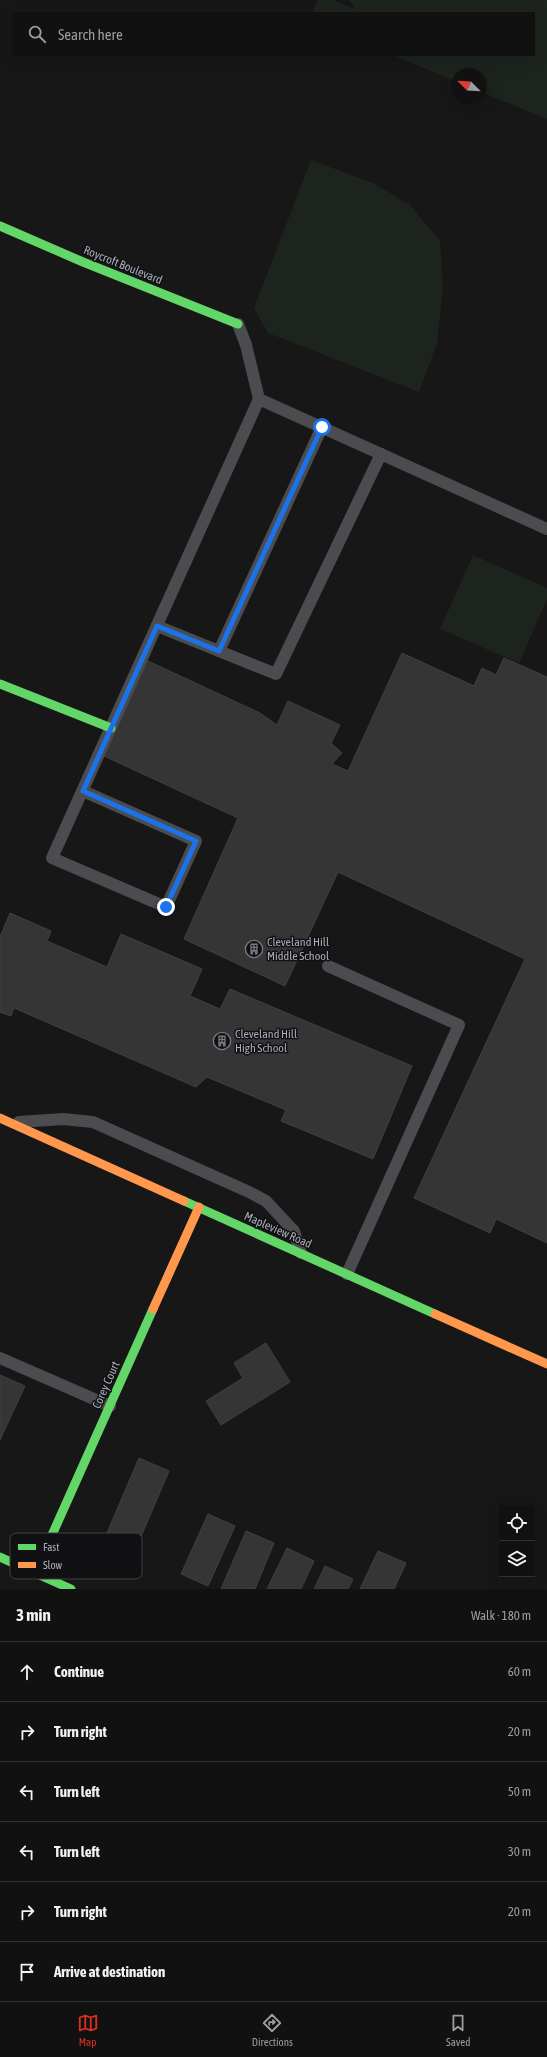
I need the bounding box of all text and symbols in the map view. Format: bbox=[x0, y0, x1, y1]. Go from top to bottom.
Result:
search box bbox=[12, 12, 535, 56]
icon: search bbox=[26, 23, 48, 45]
text: Search here bbox=[58, 26, 123, 43]
north arrow bbox=[451, 68, 487, 104]
street label: Roycroft Boulevard bbox=[82, 243, 164, 287]
route start bbox=[313, 418, 331, 436]
route end bbox=[157, 898, 175, 916]
place label: Cleveland Hill Middle School bbox=[267, 935, 330, 963]
building icon: Cleveland Hill Middle School bbox=[244, 939, 264, 959]
place label: Cleveland Hill High School bbox=[235, 1027, 298, 1055]
building icon: Cleveland Hill High School bbox=[212, 1031, 232, 1051]
street label: Mapleview Road bbox=[242, 1209, 314, 1251]
street label: Corey Court bbox=[89, 1359, 123, 1411]
map controls bbox=[499, 1505, 535, 1577]
button: locate bbox=[499, 1505, 535, 1541]
legend bbox=[10, 1533, 142, 1579]
text: Fast bbox=[43, 1541, 59, 1553]
button: layers bbox=[499, 1541, 535, 1577]
text: Slow bbox=[43, 1559, 62, 1571]
text: 3 min bbox=[16, 1605, 51, 1625]
text: Walk · 180 m bbox=[471, 1608, 531, 1623]
icon: ahead bbox=[16, 1661, 38, 1683]
text: Continue bbox=[54, 1663, 104, 1680]
text: 60 m bbox=[508, 1664, 531, 1679]
icon: right bbox=[16, 1721, 38, 1743]
text: Turn right bbox=[54, 1723, 107, 1740]
text: 20 m bbox=[508, 1724, 531, 1739]
icon: left bbox=[16, 1781, 38, 1803]
text: Turn left bbox=[54, 1783, 100, 1800]
text: 50 m bbox=[508, 1784, 531, 1799]
icon: left bbox=[16, 1841, 38, 1863]
text: Turn left bbox=[54, 1843, 100, 1860]
text: 30 m bbox=[508, 1844, 531, 1859]
icon: right bbox=[16, 1901, 38, 1923]
text: Turn right bbox=[54, 1903, 107, 1920]
text: 20 m bbox=[508, 1904, 531, 1919]
icon: arrive bbox=[16, 1961, 38, 1983]
text: Arrive at destination bbox=[54, 1963, 165, 1980]
tab: Map bbox=[77, 2012, 99, 2048]
tab: Directions bbox=[252, 2012, 293, 2048]
tab: Saved bbox=[446, 2012, 470, 2048]

